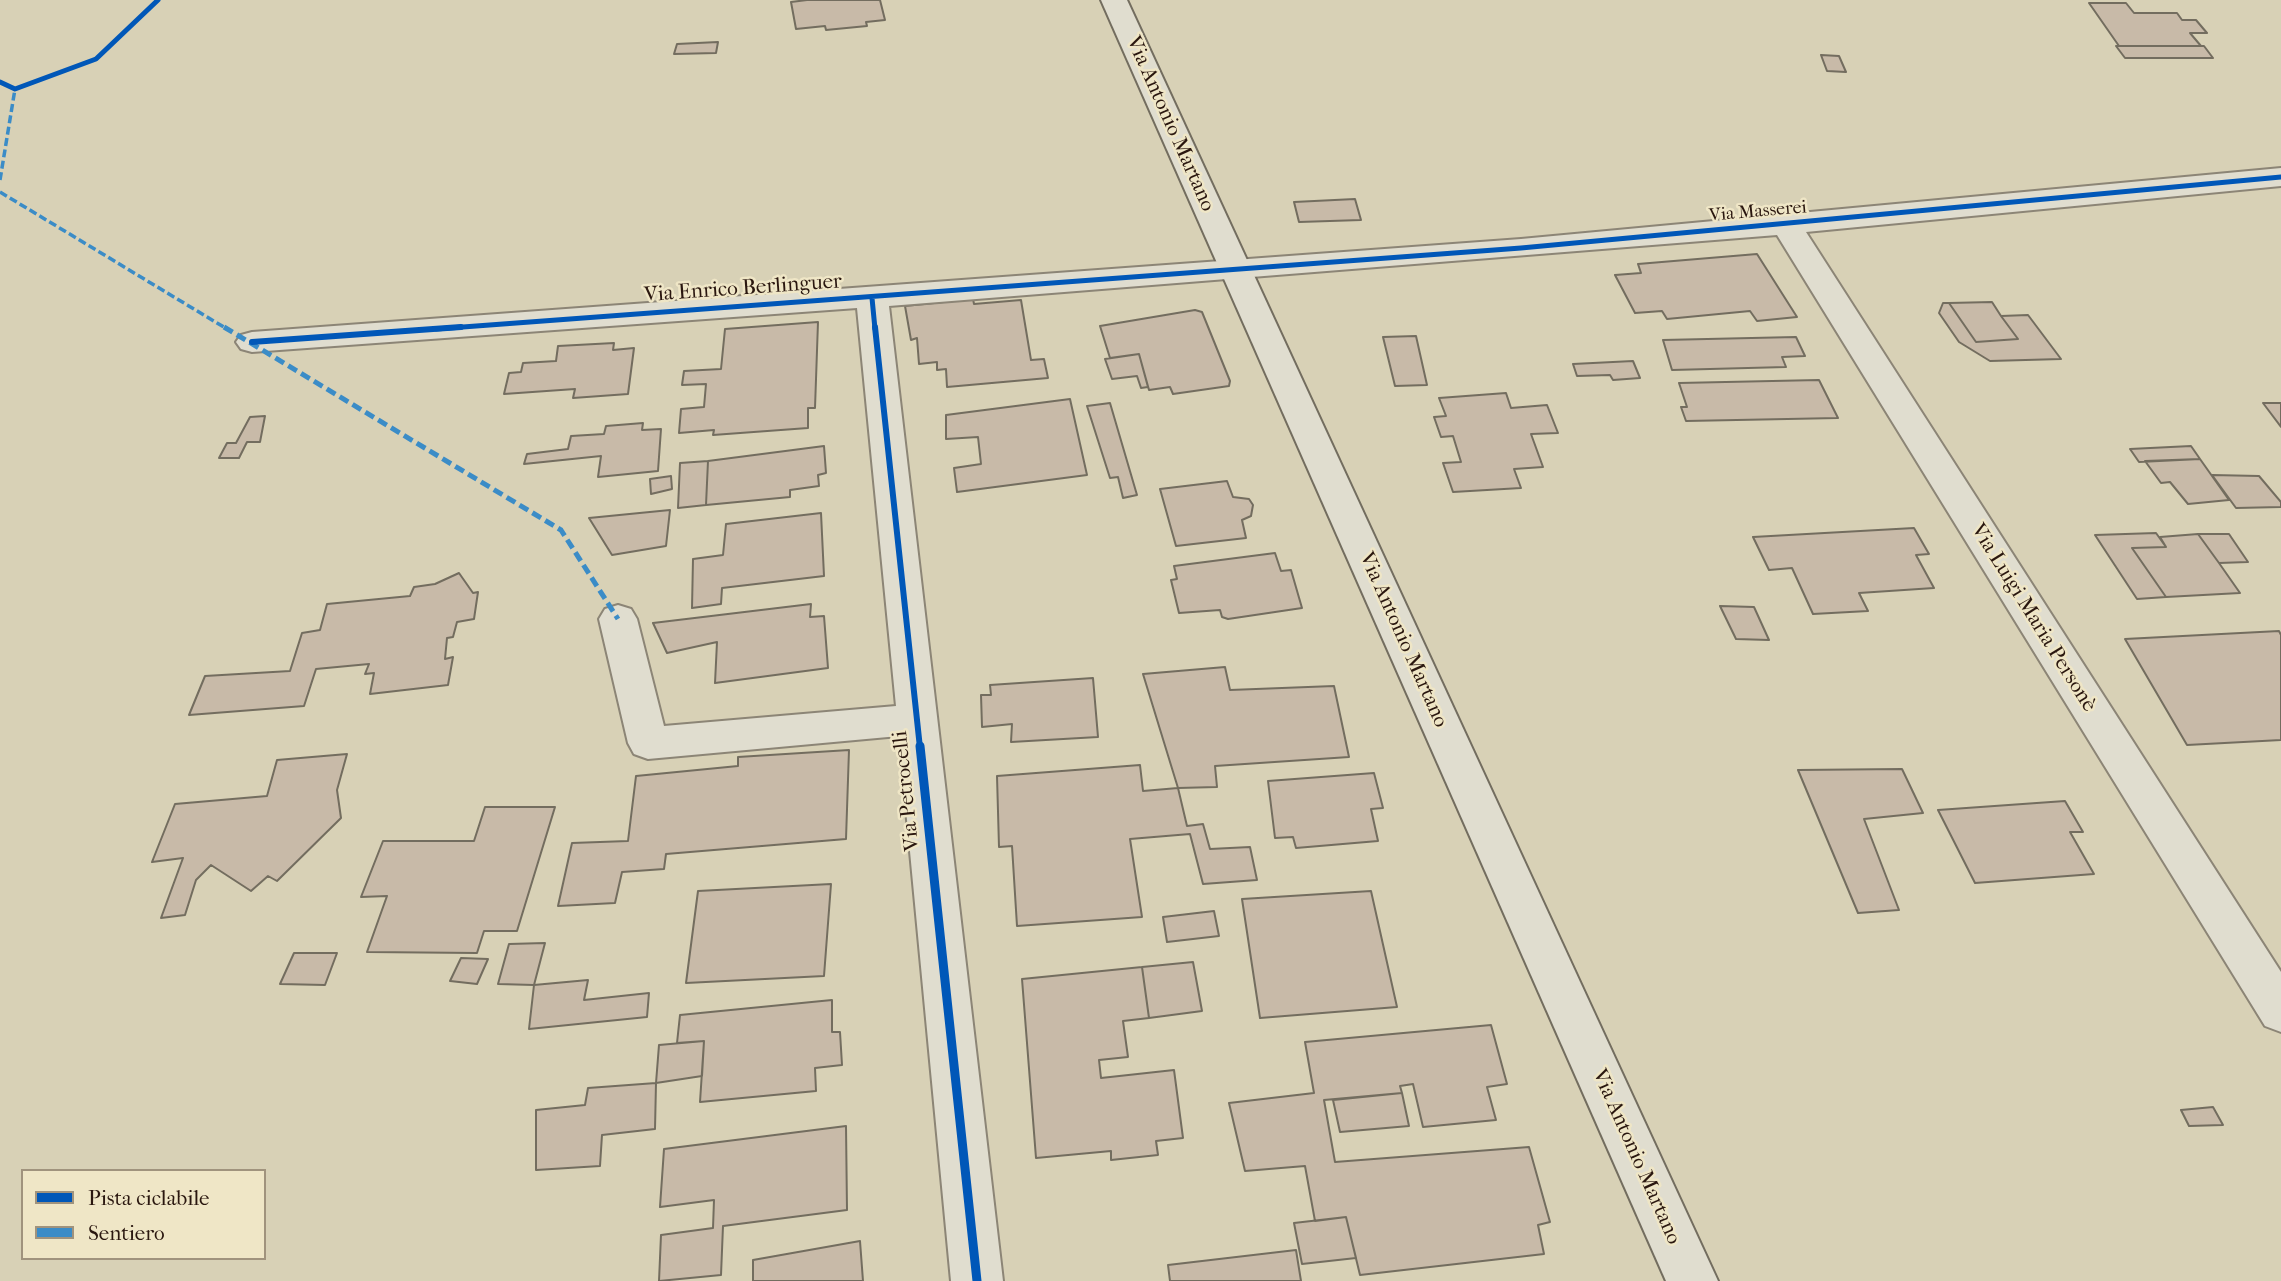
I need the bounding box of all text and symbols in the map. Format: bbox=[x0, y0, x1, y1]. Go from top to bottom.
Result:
street label: Via Antonio Martano bbox=[1120, 33, 1220, 215]
street label: Via Masserei bbox=[1708, 197, 1808, 227]
street label: Via Enrico Berlinguer bbox=[643, 270, 843, 308]
street label: Via Luigi Maria Personè bbox=[1965, 519, 2101, 717]
street label: Via Antonio Martano bbox=[1353, 549, 1453, 731]
street label: Via Petrocelli bbox=[888, 730, 926, 852]
street label: Via Antonio Martano bbox=[1586, 1066, 1686, 1248]
legend bbox=[21, 1169, 266, 1260]
text: Pista ciclabile bbox=[88, 1186, 209, 1210]
text: Sentiero bbox=[88, 1221, 165, 1245]

